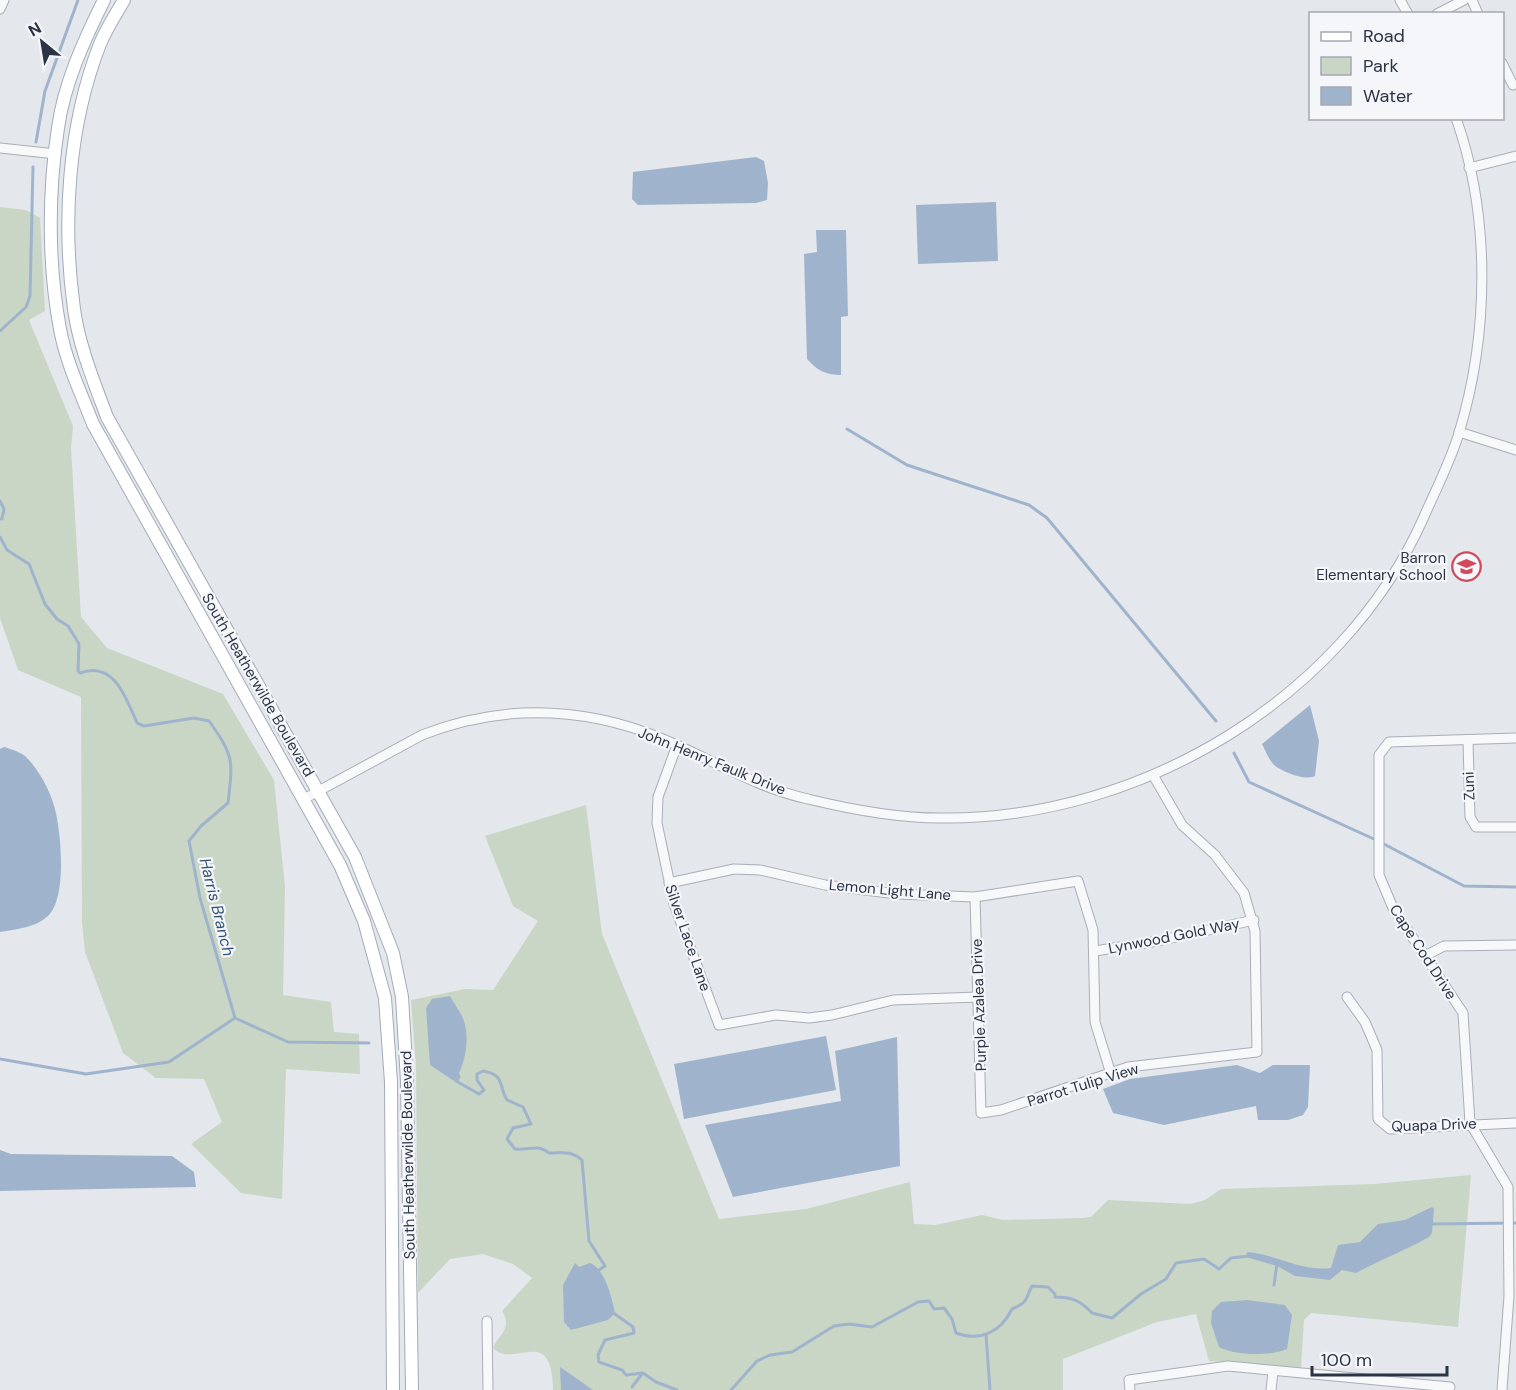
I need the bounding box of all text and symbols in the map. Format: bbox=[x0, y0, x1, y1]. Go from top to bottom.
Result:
north arrow bbox=[12, 12, 72, 72]
legend bbox=[1309, 12, 1504, 120]
text: N bbox=[24, 17, 45, 41]
text: Road bbox=[1363, 24, 1405, 48]
text: Park bbox=[1363, 54, 1399, 78]
text: Water bbox=[1363, 84, 1413, 108]
place label: Barron Elementary School bbox=[1316, 548, 1446, 585]
school or university icon: Barron Elementary School bbox=[1451, 551, 1483, 583]
street label: South Heatherwilde Boulevard bbox=[197, 590, 319, 780]
street label: John Henry Faulk Drive bbox=[635, 722, 789, 800]
street label: Zuni bbox=[1459, 771, 1479, 801]
water label: Harris Branch bbox=[195, 856, 239, 958]
street label: Lemon Light Lane bbox=[828, 875, 952, 905]
street label: Silver Lace Lane bbox=[660, 882, 716, 994]
street label: Cape Cod Drive bbox=[1385, 901, 1461, 1003]
street label: Lynwood Gold Way bbox=[1107, 913, 1242, 959]
street label: Purple Azalea Drive bbox=[967, 938, 991, 1072]
street label: South Heatherwilde Boulevard bbox=[396, 1050, 420, 1260]
street label: Parrot Tulip View bbox=[1025, 1058, 1142, 1111]
street label: Quapa Drive bbox=[1391, 1114, 1477, 1136]
scale bar bbox=[1312, 1339, 1447, 1377]
text: 100 m bbox=[1321, 1348, 1372, 1372]

